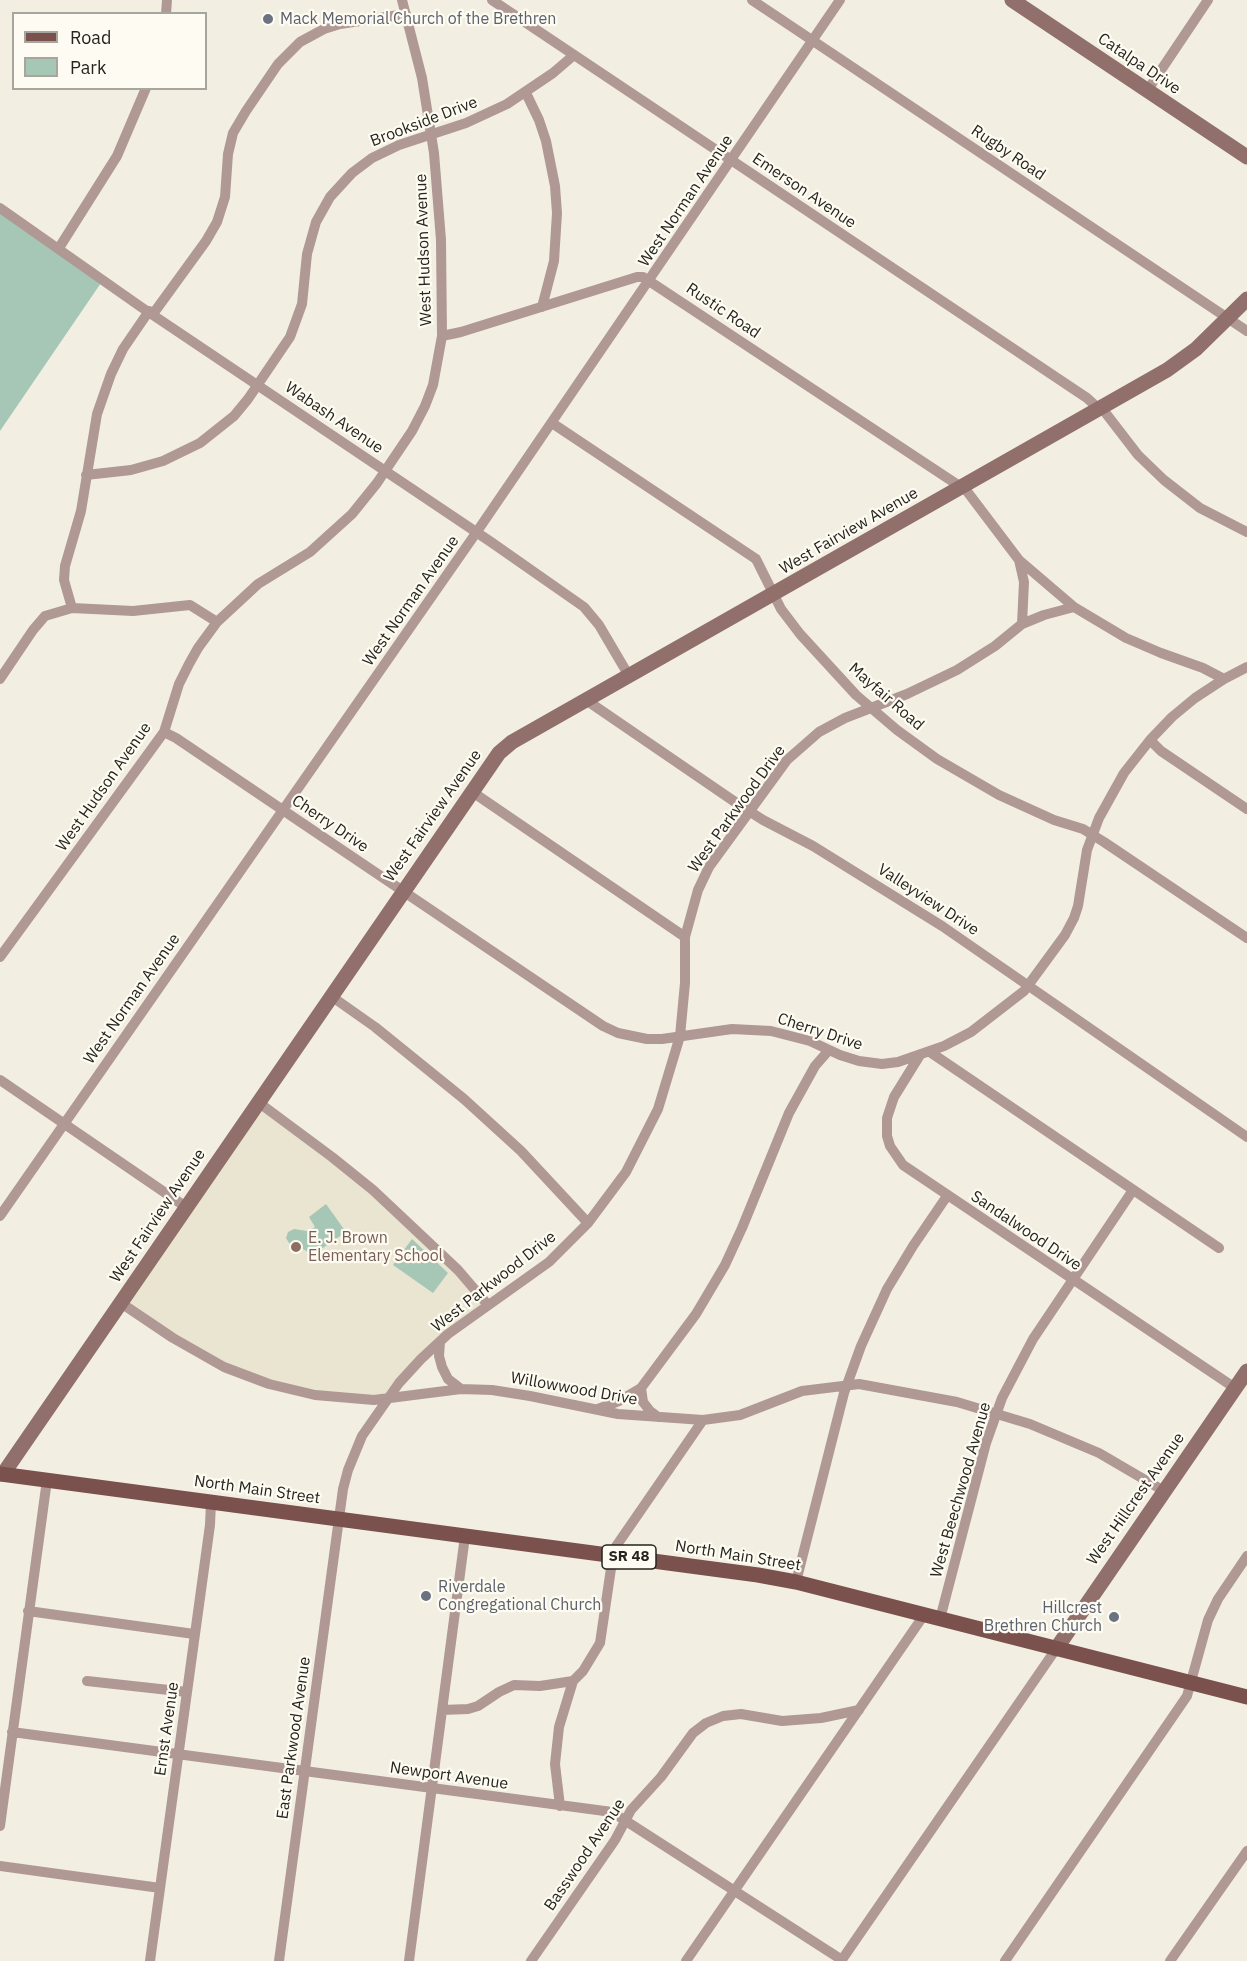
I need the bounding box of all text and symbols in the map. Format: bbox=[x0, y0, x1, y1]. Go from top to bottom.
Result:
place label: Mack Memorial Church of the Brethren bbox=[280, 9, 556, 29]
legend bbox=[12, 12, 207, 90]
marker: Mack Memorial Church of the Brethren bbox=[261, 12, 275, 26]
text: Road bbox=[70, 26, 111, 49]
street label: Catalpa Drive bbox=[1094, 29, 1184, 99]
text: Park bbox=[70, 56, 106, 79]
street label: Brookside Drive bbox=[368, 93, 480, 151]
street label: Rugby Road bbox=[967, 121, 1049, 185]
street label: West Norman Avenue bbox=[635, 131, 737, 271]
street label: Emerson Avenue bbox=[748, 149, 860, 233]
street label: West Hudson Avenue bbox=[412, 173, 436, 327]
street label: Rustic Road bbox=[682, 279, 764, 343]
street label: Wabash Avenue bbox=[281, 378, 387, 458]
street label: West Fairview Avenue bbox=[776, 483, 922, 579]
street label: West Norman Avenue bbox=[359, 532, 463, 670]
street label: Mayfair Road bbox=[844, 659, 928, 735]
street label: West Hudson Avenue bbox=[52, 719, 156, 855]
street label: West Parkwood Drive bbox=[684, 742, 790, 876]
street label: West Fairview Avenue bbox=[380, 746, 486, 886]
street label: Cherry Drive bbox=[288, 791, 372, 857]
street label: Valleyview Drive bbox=[874, 860, 982, 940]
street label: West Norman Avenue bbox=[80, 930, 184, 1068]
street label: Cherry Drive bbox=[775, 1009, 865, 1055]
street label: West Fairview Avenue bbox=[106, 1146, 210, 1286]
street label: Sandalwood Drive bbox=[967, 1187, 1085, 1275]
street label: West Parkwood Drive bbox=[428, 1227, 560, 1337]
place label: E. J. Brown Elementary School bbox=[308, 1228, 443, 1266]
marker: E. J. Brown Elementary School bbox=[289, 1240, 303, 1254]
street label: Willowwood Drive bbox=[509, 1368, 639, 1410]
street label: West Beechwood Avenue bbox=[927, 1400, 995, 1580]
street label: West Hillcrest Avenue bbox=[1083, 1429, 1189, 1569]
street label: North Main Street bbox=[193, 1472, 321, 1508]
street label: North Main Street bbox=[674, 1537, 802, 1575]
road number: SR 48 bbox=[602, 1545, 656, 1569]
place label: Riverdale Congregational Church bbox=[438, 1577, 601, 1615]
marker: Riverdale Congregational Church bbox=[419, 1589, 433, 1603]
place label: Hillcrest Brethren Church bbox=[984, 1598, 1102, 1636]
marker: Hillcrest Brethren Church bbox=[1107, 1610, 1121, 1624]
street label: East Parkwood Avenue bbox=[273, 1655, 315, 1821]
street label: Ernst Avenue bbox=[151, 1681, 183, 1777]
street label: Newport Avenue bbox=[389, 1758, 509, 1794]
street label: Basswood Avenue bbox=[540, 1795, 630, 1915]

